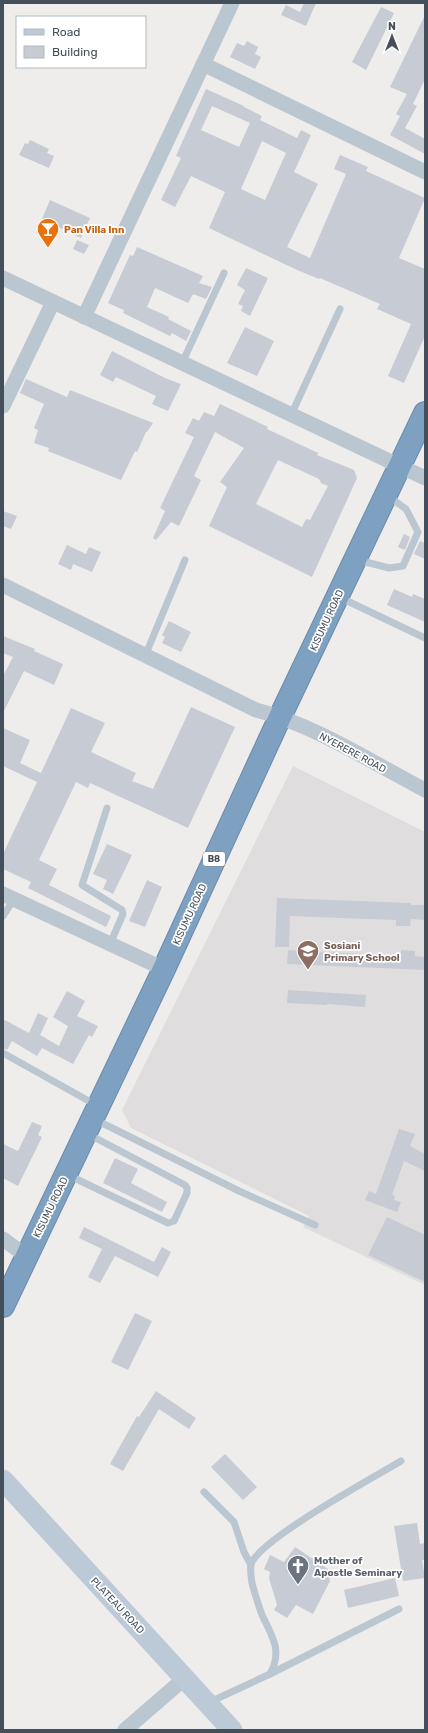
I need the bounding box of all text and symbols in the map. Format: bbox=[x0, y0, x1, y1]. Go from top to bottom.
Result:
legend bbox=[16, 16, 146, 68]
north arrow bbox=[372, 16, 412, 56]
text: N bbox=[388, 20, 396, 33]
text: Road bbox=[52, 25, 80, 39]
text: Building bbox=[52, 45, 98, 59]
bar icon: Pan Villa Inn bbox=[35, 216, 61, 249]
place label: Pan Villa Inn bbox=[64, 224, 124, 236]
street label: KISUMU ROAD bbox=[307, 588, 346, 653]
street label: NYERERE ROAD bbox=[317, 730, 388, 776]
road number: B8 bbox=[203, 852, 225, 866]
street label: KISUMU ROAD bbox=[170, 882, 209, 947]
school or university icon: Sosiani Primary School bbox=[295, 938, 321, 971]
place label: Sosiani Primary School bbox=[324, 940, 400, 964]
street label: KISUMU ROAD bbox=[31, 1175, 71, 1240]
church icon: Mother of Apostle Seminary bbox=[285, 1553, 311, 1586]
place label: Mother of Apostle Seminary bbox=[314, 1555, 402, 1579]
street label: PLATEAU ROAD bbox=[88, 1575, 147, 1636]

